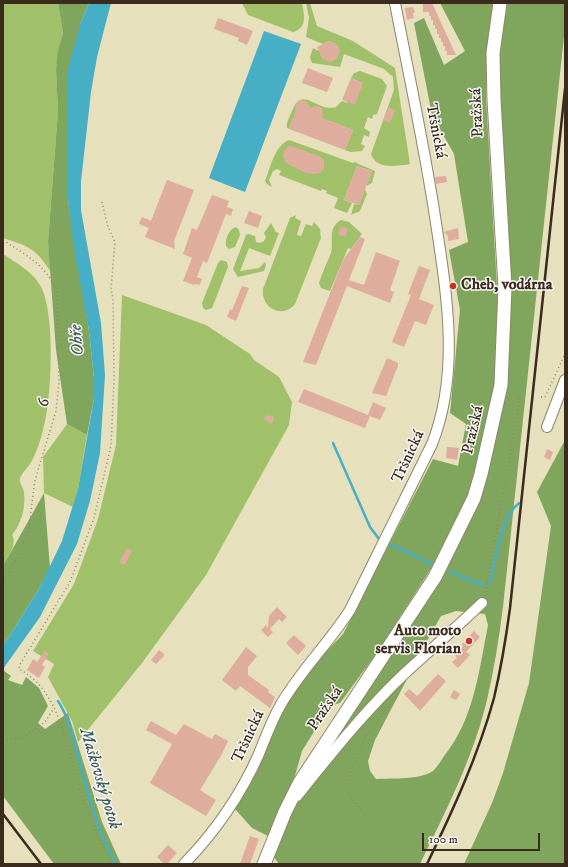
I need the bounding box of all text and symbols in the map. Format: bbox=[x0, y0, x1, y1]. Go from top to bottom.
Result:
street label: Pražská bbox=[467, 88, 489, 138]
street label: Tršnická bbox=[420, 102, 450, 160]
place label: Cheb, vodárna bbox=[461, 276, 552, 296]
marker: Cheb, vodárna bbox=[448, 281, 458, 291]
water label: Ohře bbox=[66, 324, 90, 356]
street label: 6 bbox=[35, 398, 55, 408]
street label: Pražská bbox=[459, 404, 489, 456]
street label: Tršnická bbox=[388, 428, 430, 486]
place label: Auto moto servis Florian bbox=[375, 622, 461, 660]
marker: Auto moto servis Florian bbox=[464, 636, 474, 646]
street label: Pražská bbox=[304, 683, 348, 735]
street label: Tršnická bbox=[228, 708, 270, 766]
water label: Maškovský potok bbox=[74, 726, 124, 832]
scale bar bbox=[424, 825, 542, 851]
text: 100 m bbox=[429, 832, 458, 847]

